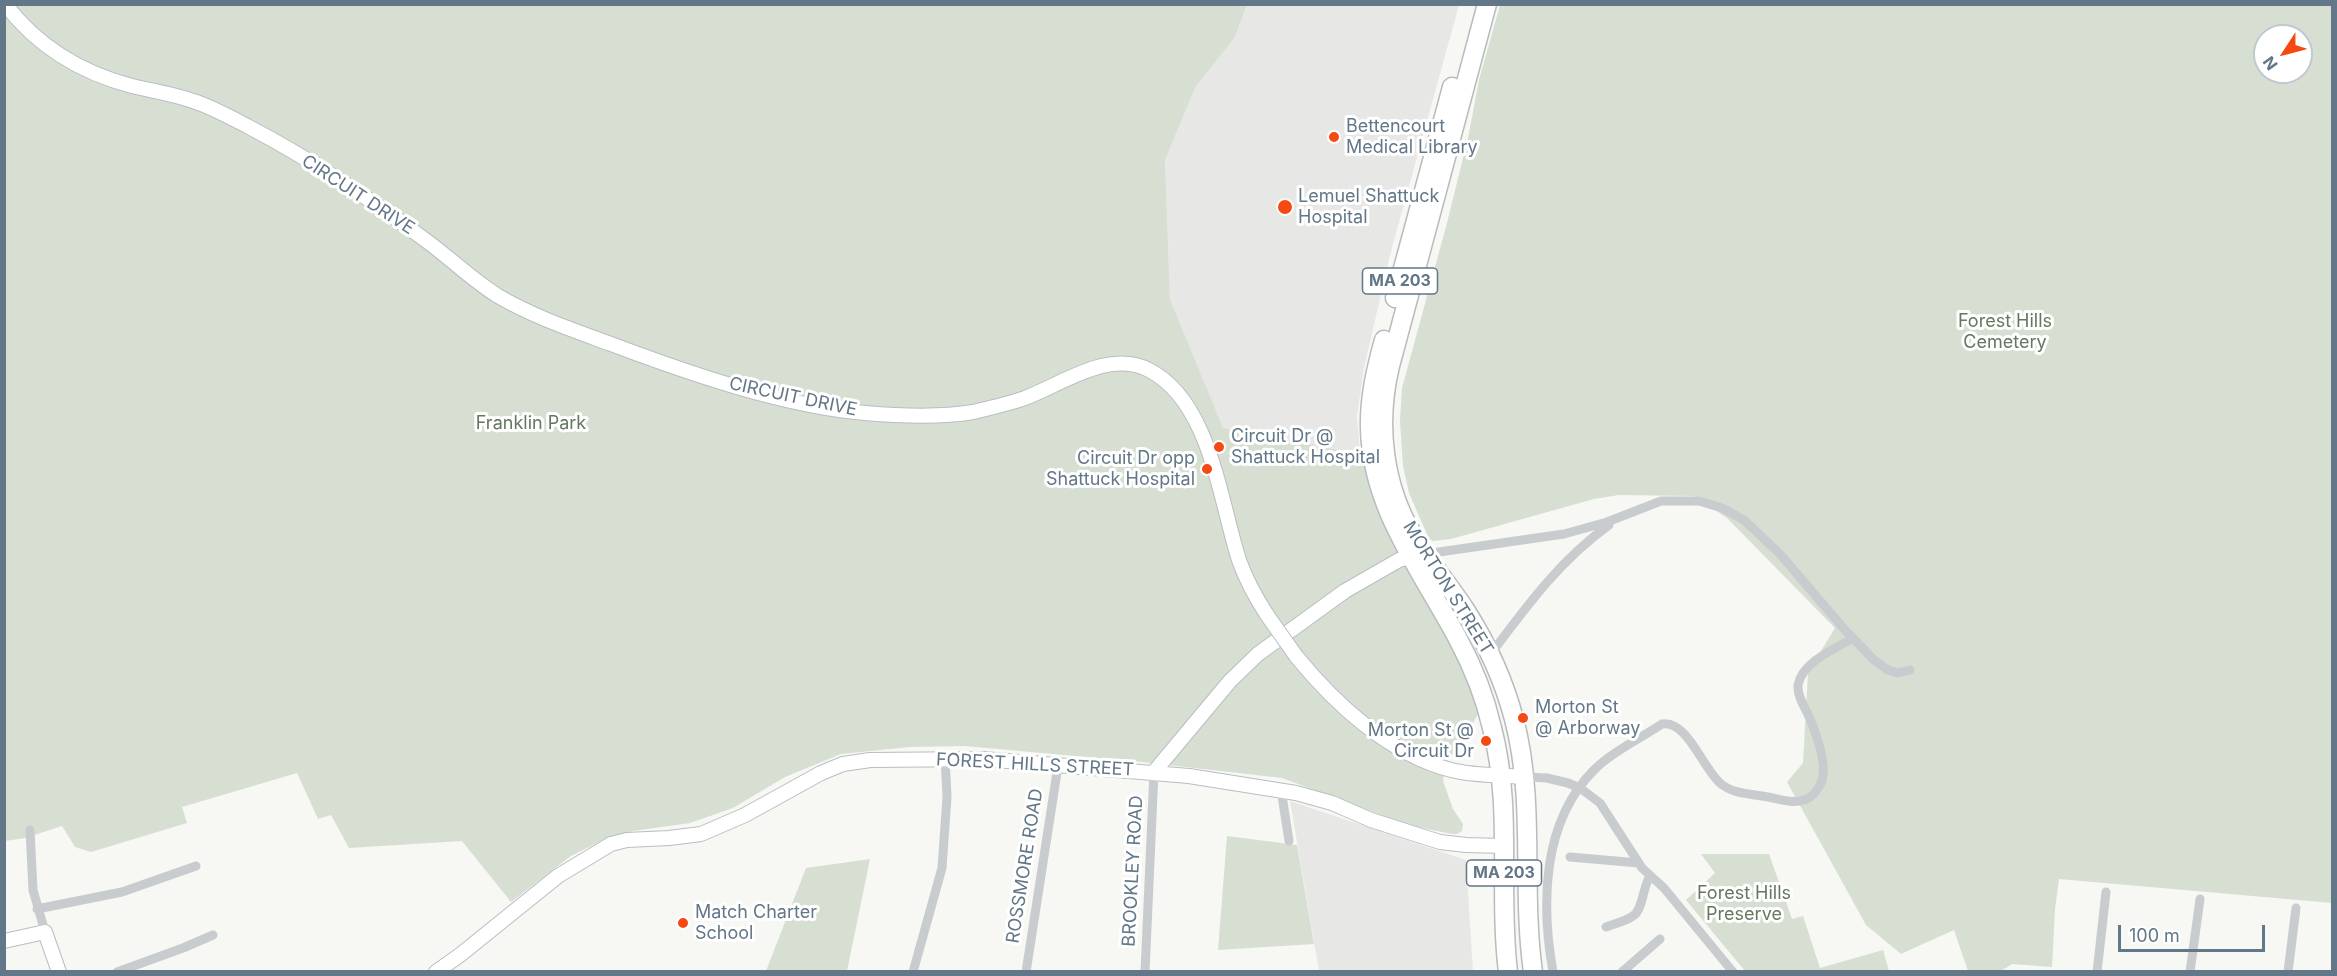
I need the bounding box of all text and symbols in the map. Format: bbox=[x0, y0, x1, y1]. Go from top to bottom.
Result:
north arrow bbox=[2253, 24, 2313, 84]
text: N bbox=[2258, 53, 2282, 74]
place label: Bettencourt Medical Library bbox=[1346, 116, 1478, 158]
marker: Bettencourt Medical Library bbox=[1327, 130, 1341, 144]
street label: CIRCUIT DRIVE bbox=[297, 150, 419, 240]
place label: Lemuel Shattuck Hospital bbox=[1298, 186, 1439, 228]
marker: Lemuel Shattuck Hospital bbox=[1276, 198, 1294, 216]
road number: MA 203 bbox=[1362, 268, 1438, 294]
park label: Forest Hills Cemetery bbox=[1958, 311, 2052, 354]
street label: CIRCUIT DRIVE bbox=[727, 373, 859, 421]
park label: Franklin Park bbox=[476, 413, 586, 435]
place label: Circuit Dr @ Shattuck Hospital bbox=[1231, 426, 1380, 468]
marker: Circuit Dr @ Shattuck Hospital bbox=[1212, 440, 1226, 454]
place label: Circuit Dr opp Shattuck Hospital bbox=[1046, 448, 1195, 490]
marker: Circuit Dr opp Shattuck Hospital bbox=[1200, 462, 1214, 476]
street label: MORTON STREET bbox=[1398, 517, 1498, 659]
place label: Morton St @ Arborway bbox=[1535, 697, 1640, 740]
marker: Morton St @ Arborway bbox=[1516, 711, 1530, 725]
place label: Morton St @ Circuit Dr bbox=[1368, 720, 1474, 762]
marker: Morton St @ Circuit Dr bbox=[1479, 734, 1493, 748]
street label: FOREST HILLS STREET bbox=[935, 749, 1135, 781]
street label: ROSSMORE ROAD bbox=[1002, 787, 1048, 945]
street label: BROOKLEY ROAD bbox=[1118, 795, 1148, 947]
road number: MA 203 bbox=[1466, 860, 1541, 886]
park label: Forest Hills Preserve bbox=[1697, 883, 1791, 926]
place label: Match Charter School bbox=[695, 902, 817, 944]
scale bar bbox=[2121, 913, 2268, 951]
marker: Match Charter School bbox=[676, 916, 690, 930]
text: 100 m bbox=[2129, 925, 2180, 946]

